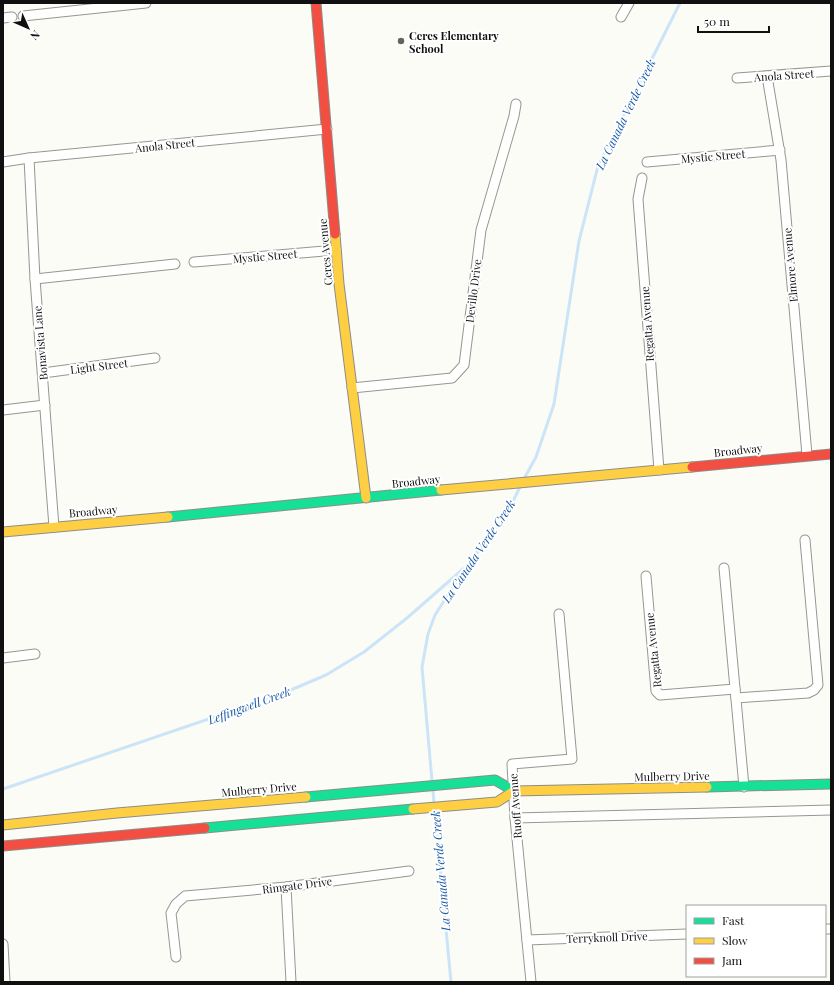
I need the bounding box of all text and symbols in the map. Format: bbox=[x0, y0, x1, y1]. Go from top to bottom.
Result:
north arrow bbox=[8, 8, 48, 48]
scale bar bbox=[698, 8, 769, 34]
text: 50 m bbox=[704, 13, 730, 29]
text: N bbox=[27, 27, 44, 44]
place label: Ceres Elementary School bbox=[409, 28, 499, 56]
marker: Ceres Elementary School bbox=[396, 36, 406, 46]
water label: La Canada Verde Creek bbox=[591, 56, 659, 173]
street label: Anola Street bbox=[752, 65, 815, 85]
street label: Anola Street bbox=[133, 134, 196, 156]
street label: Mystic Street bbox=[680, 146, 746, 166]
street label: Ceres Avenue bbox=[315, 218, 335, 286]
street label: Elmore Avenue bbox=[779, 227, 801, 303]
street label: Mystic Street bbox=[232, 246, 298, 266]
street label: Devillo Drive bbox=[462, 258, 484, 324]
street label: Regatta Avenue bbox=[637, 286, 657, 362]
street label: Bonavista Lane bbox=[29, 305, 51, 381]
street label: Light Street bbox=[69, 355, 129, 377]
street label: Broadway bbox=[713, 440, 763, 460]
street label: Broadway bbox=[391, 471, 441, 491]
water label: La Canada Verde Creek bbox=[437, 496, 518, 606]
street label: Broadway bbox=[68, 501, 118, 521]
street label: Regatta Avenue bbox=[642, 611, 664, 688]
water label: Leffingwell Creek bbox=[204, 683, 293, 728]
street label: Mulberry Drive bbox=[634, 768, 710, 784]
street label: Ruoff Avenue bbox=[505, 772, 525, 839]
street label: Mulberry Drive bbox=[221, 778, 298, 800]
water label: La Canada Verde Creek bbox=[427, 810, 453, 933]
street label: Rimgate Drive bbox=[261, 873, 333, 897]
legend bbox=[686, 905, 826, 977]
text: Fast bbox=[722, 912, 745, 928]
street label: Terryknoll Drive bbox=[566, 928, 648, 946]
text: Slow bbox=[722, 932, 748, 948]
text: Jam bbox=[721, 952, 743, 968]

